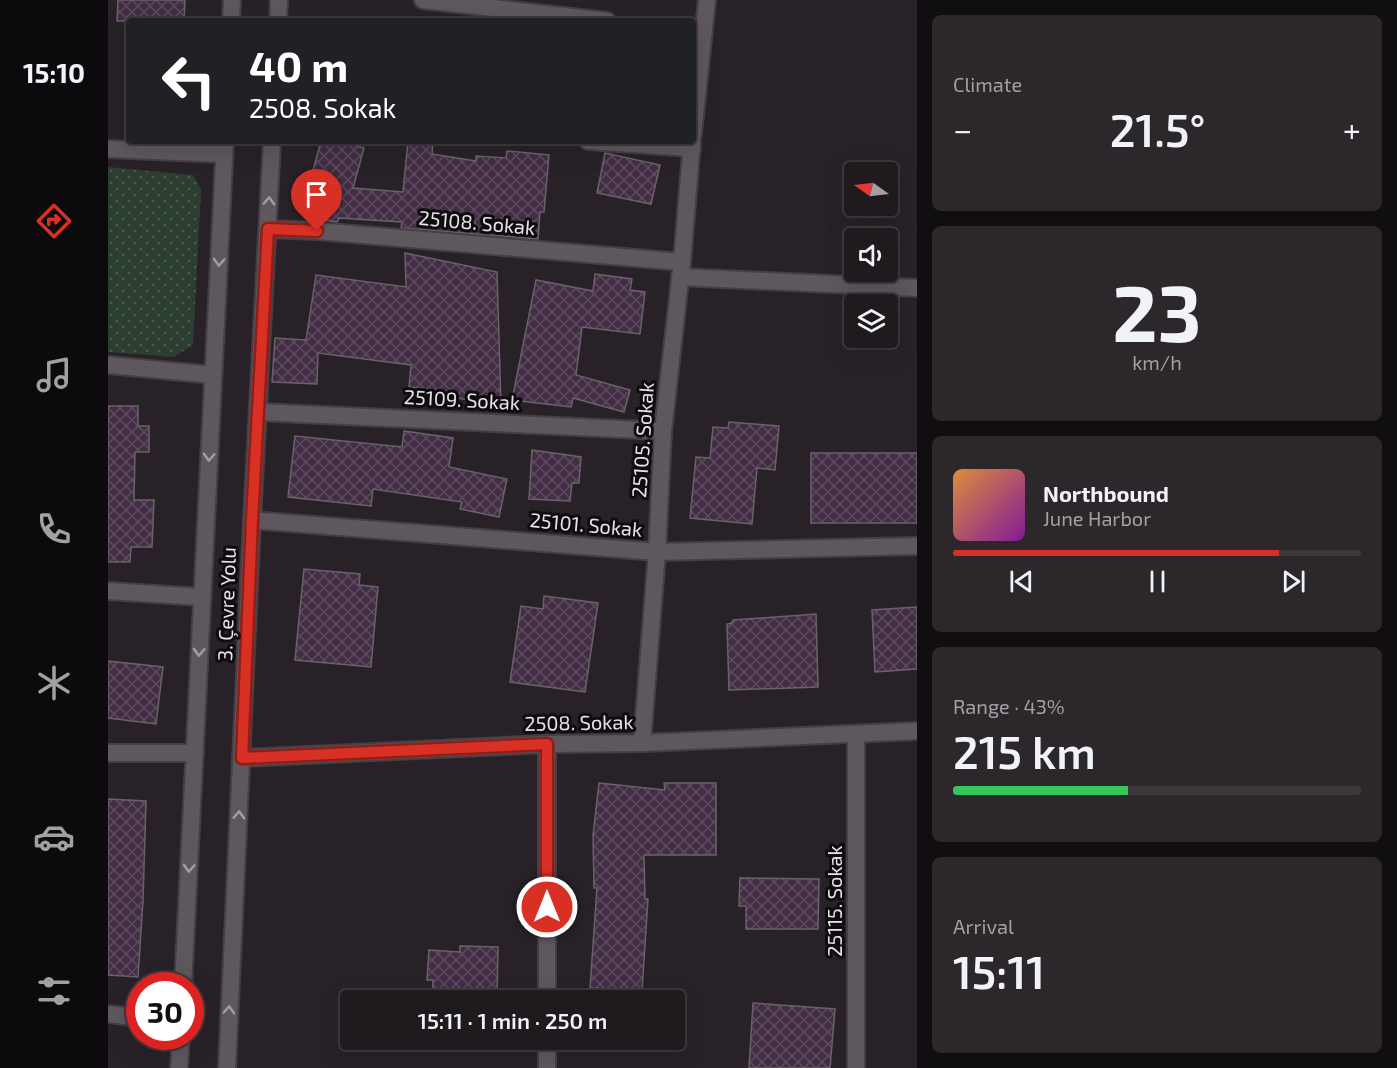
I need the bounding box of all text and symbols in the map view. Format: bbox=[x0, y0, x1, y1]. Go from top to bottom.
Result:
text: 40 m bbox=[249, 40, 348, 90]
icon: left bbox=[150, 42, 228, 120]
text: 15:10 bbox=[23, 56, 85, 88]
text: Climate bbox=[953, 72, 1022, 96]
text: 2508. Sokak bbox=[249, 91, 396, 123]
text: 21.5° bbox=[1110, 102, 1205, 156]
text: − bbox=[953, 109, 972, 149]
text: + bbox=[1343, 109, 1361, 149]
north arrow bbox=[844, 162, 898, 216]
map controls bbox=[844, 162, 898, 348]
pin bbox=[291, 169, 342, 231]
icon: arrive bbox=[300, 178, 333, 211]
one-way arrow bbox=[263, 196, 275, 205]
icon: directions bbox=[33, 200, 75, 242]
street label: 25108. Sokak bbox=[418, 205, 536, 239]
button: sound bbox=[844, 228, 898, 282]
one-way arrow bbox=[212, 258, 225, 267]
text: 23 bbox=[1112, 264, 1202, 358]
button: layers bbox=[844, 294, 898, 348]
text: km/h bbox=[1132, 350, 1182, 374]
icon: music bbox=[33, 354, 75, 396]
street label: 25105. Sokak bbox=[626, 381, 658, 498]
street label: 25109. Sokak bbox=[403, 384, 521, 414]
one-way arrow bbox=[203, 453, 216, 462]
text: Northbound bbox=[1043, 480, 1169, 506]
text: June Harbor bbox=[1043, 506, 1151, 530]
street label: 25101. Sokak bbox=[529, 507, 643, 541]
icon: phone bbox=[33, 508, 75, 550]
street label: 3. Çevre Yolu bbox=[212, 547, 241, 661]
icon: previous bbox=[1005, 565, 1038, 598]
icon: pause bbox=[1141, 565, 1174, 598]
icon: next bbox=[1277, 565, 1310, 598]
one-way arrow bbox=[193, 647, 206, 656]
icon: climate bbox=[33, 662, 75, 704]
text: Range · 43% bbox=[953, 694, 1065, 718]
street label: 2508. Sokak bbox=[524, 709, 634, 735]
text: 215 km bbox=[953, 724, 1096, 778]
one-way arrow bbox=[233, 810, 246, 819]
icon: car bbox=[33, 816, 75, 858]
street label: 25115. Sokak bbox=[822, 845, 846, 957]
one-way arrow bbox=[182, 863, 195, 872]
position arrow bbox=[515, 875, 579, 939]
text: Arrival bbox=[953, 914, 1014, 938]
text: 15:11 bbox=[953, 944, 1045, 998]
icon: filters bbox=[33, 970, 75, 1012]
speed limit sign: 30 bbox=[126, 972, 204, 1050]
one-way arrow bbox=[223, 1005, 236, 1014]
text: 15:11 · 1 min · 250 m bbox=[418, 1007, 607, 1033]

